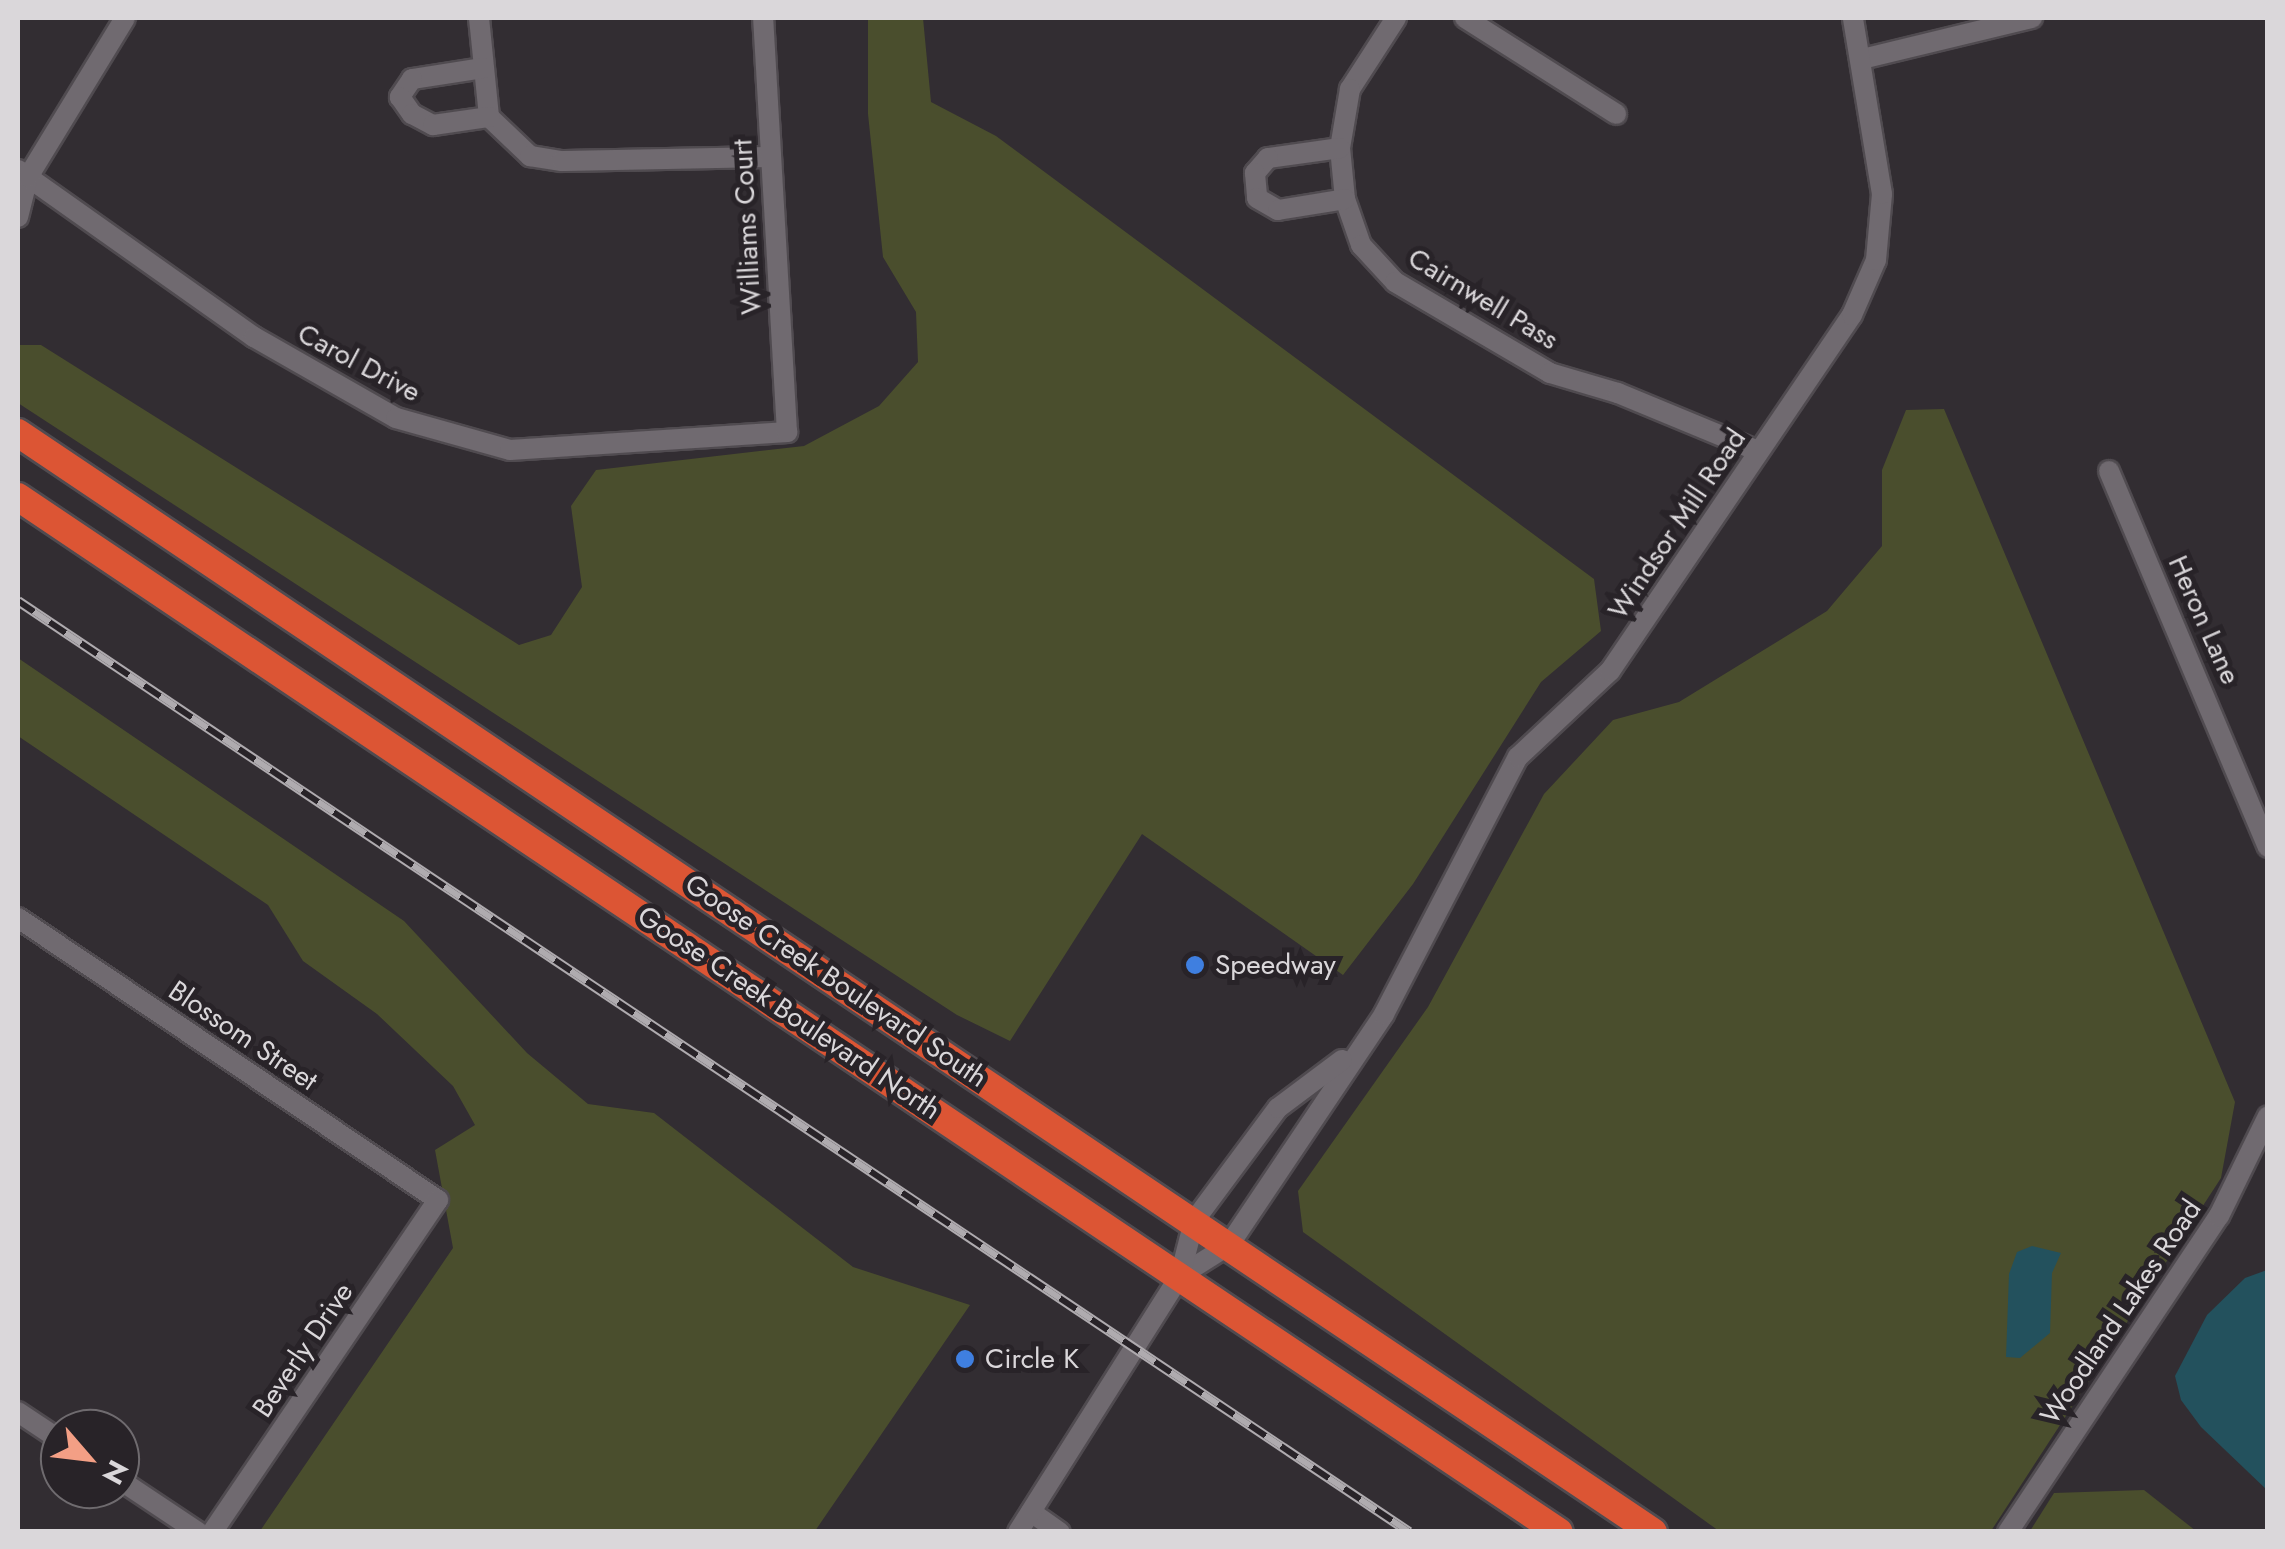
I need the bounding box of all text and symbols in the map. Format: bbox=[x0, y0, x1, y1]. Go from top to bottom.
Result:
street label: Williams Court bbox=[726, 138, 768, 316]
street label: Cairnwell Pass bbox=[1402, 241, 1564, 357]
street label: Carol Drive bbox=[292, 317, 426, 409]
street label: Windsor Mill Road bbox=[1601, 423, 1753, 625]
street label: Heron Lane bbox=[2161, 550, 2247, 690]
street label: Goose Creek Boulevard South bbox=[679, 867, 993, 1095]
street label: Goose Creek Boulevard North bbox=[631, 899, 947, 1127]
place label: Speedway bbox=[1215, 948, 1336, 982]
marker: Speedway bbox=[1184, 954, 1206, 976]
street label: Blossom Street bbox=[162, 974, 324, 1098]
street label: Woodland Lakes Road bbox=[2033, 1193, 2209, 1431]
street label: Beverly Drive bbox=[246, 1276, 360, 1424]
place label: Circle K bbox=[985, 1342, 1079, 1376]
marker: Circle K bbox=[954, 1348, 976, 1370]
north arrow bbox=[40, 1409, 140, 1509]
text: N bbox=[92, 1453, 138, 1492]

